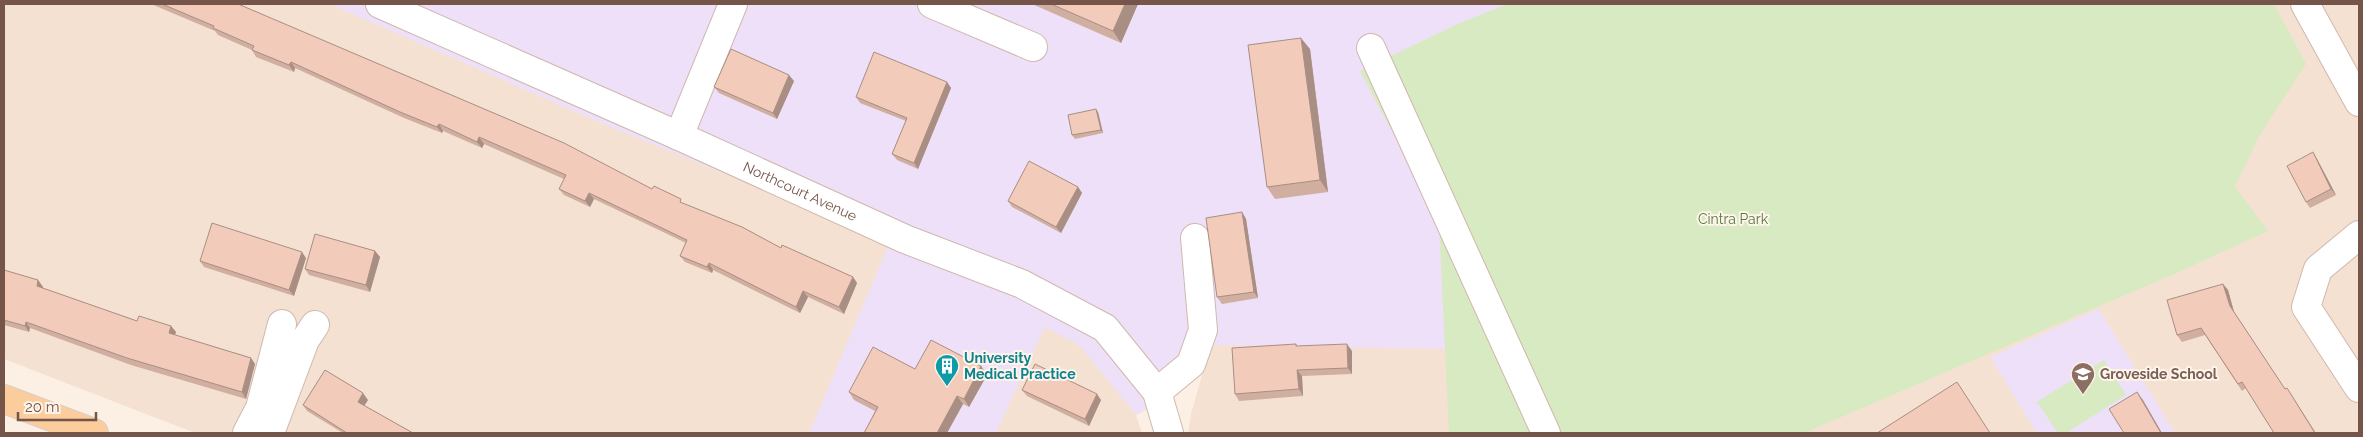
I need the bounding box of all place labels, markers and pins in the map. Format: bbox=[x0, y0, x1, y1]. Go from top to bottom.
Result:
place label: University Medical Practice bbox=[964, 350, 1076, 382]
building icon: University Medical Practice bbox=[934, 353, 960, 387]
school or university icon: Groveside School bbox=[2070, 361, 2096, 395]
place label: Groveside School bbox=[2100, 366, 2218, 382]

